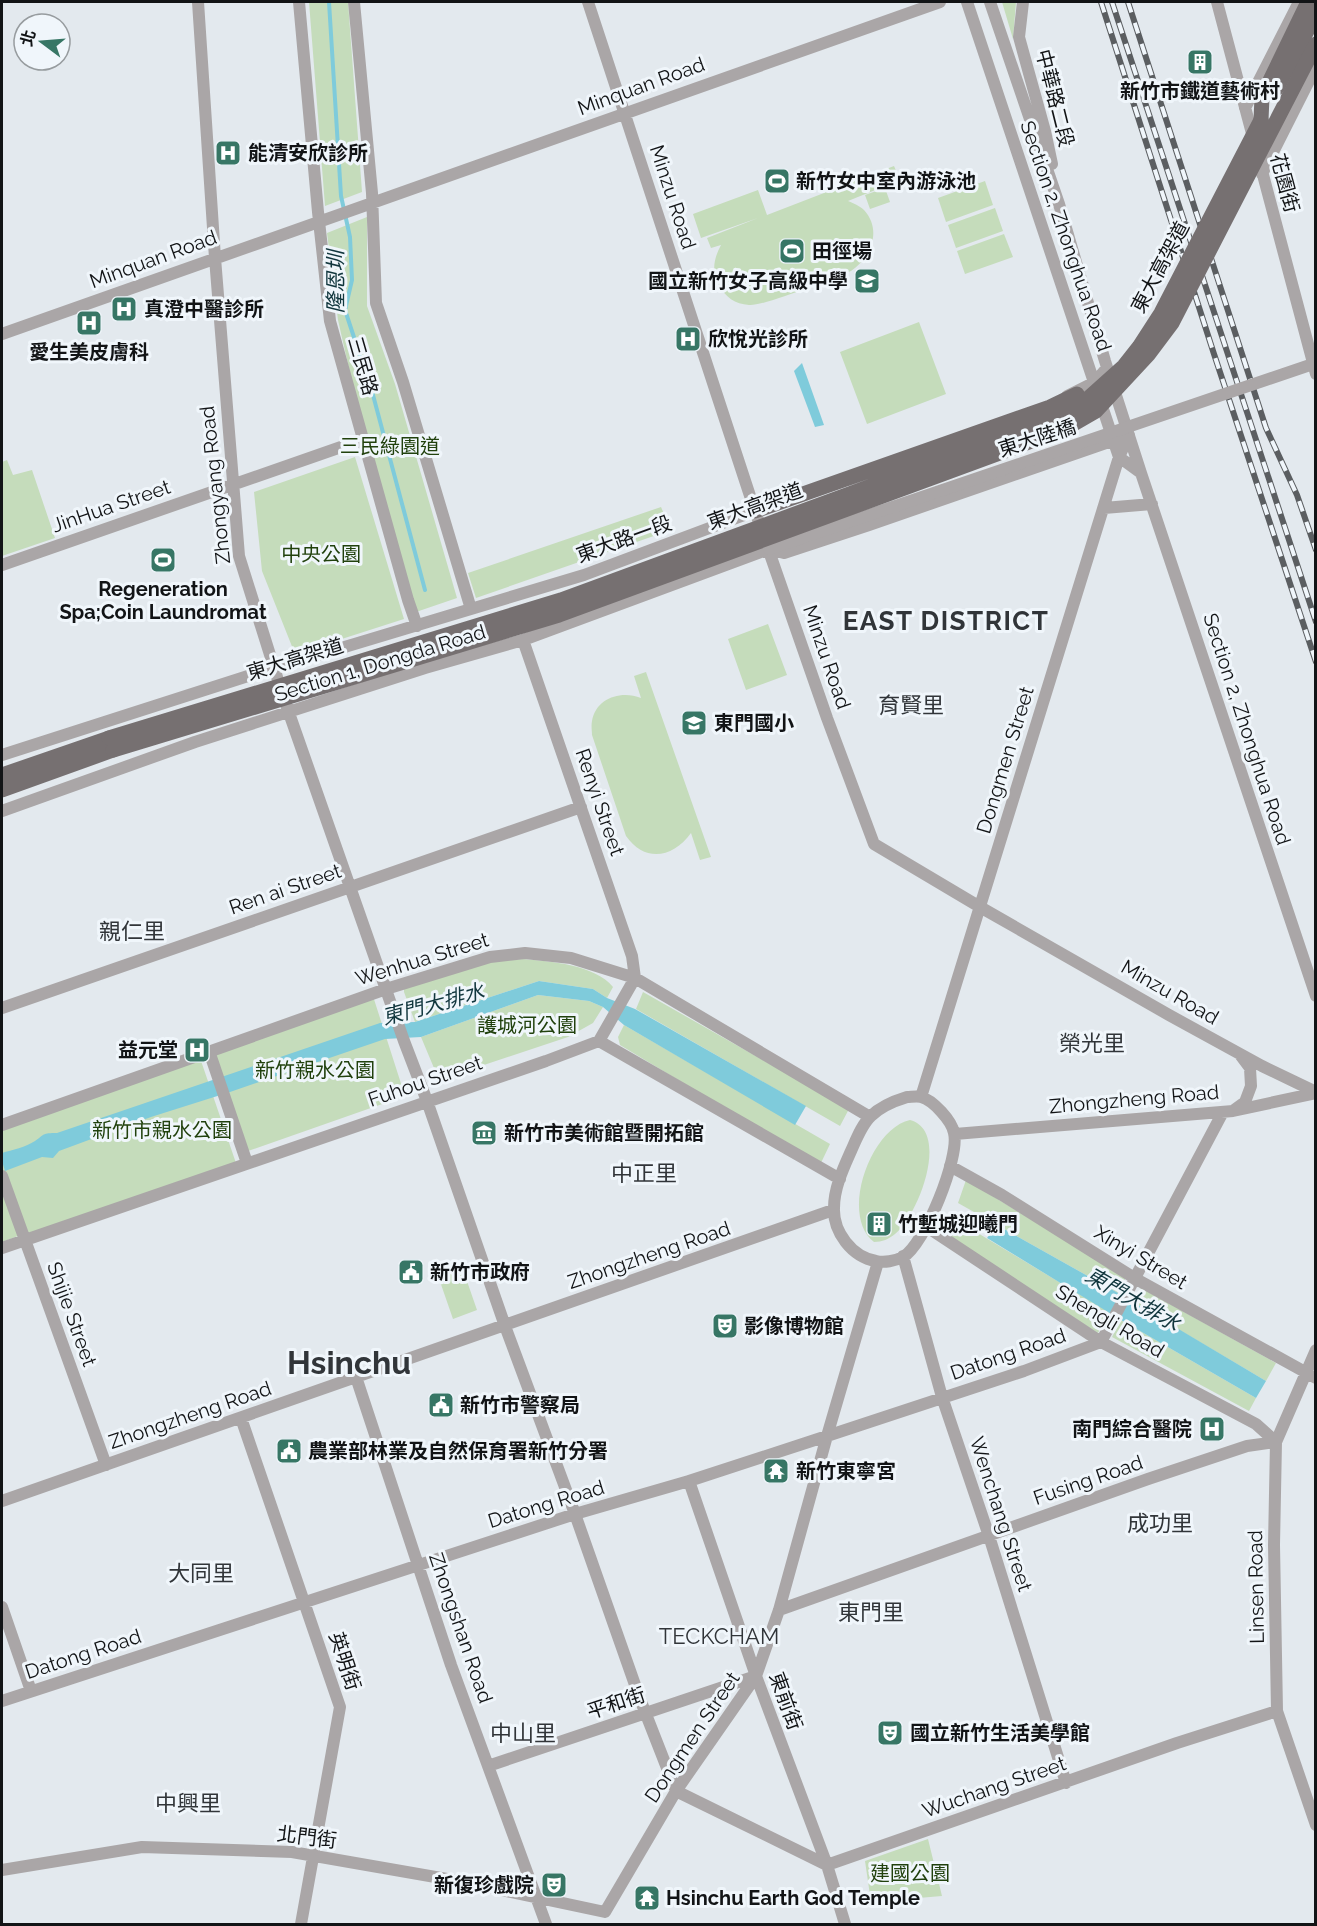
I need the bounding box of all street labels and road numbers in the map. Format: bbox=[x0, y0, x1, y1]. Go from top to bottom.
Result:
street label: 中華路二段 bbox=[1031, 47, 1079, 149]
street label: Minquan Road bbox=[574, 52, 708, 120]
street label: Section 2, Zhonghua Road bbox=[1015, 118, 1117, 354]
street label: Minzu Road bbox=[645, 142, 701, 252]
street label: 花園街 bbox=[1266, 151, 1304, 215]
street label: 東大高架道 bbox=[1126, 217, 1194, 317]
street label: Minquan Road bbox=[86, 225, 220, 293]
street label: 三民路 bbox=[343, 334, 383, 398]
street label: Zhongyang Road bbox=[195, 405, 235, 565]
street label: 東大陸橋 bbox=[995, 414, 1079, 462]
street label: JinHua Street bbox=[49, 474, 174, 537]
street label: 東大高架道 bbox=[704, 478, 806, 534]
street label: 東大路一段 bbox=[573, 511, 675, 567]
street label: Minzu Road bbox=[798, 602, 856, 712]
street label: Section 2, Zhonghua Road bbox=[1198, 610, 1296, 848]
street label: Section 1, Dongda Road bbox=[272, 619, 488, 707]
street label: 東大高架道 bbox=[244, 633, 346, 685]
street label: Dongmen Street bbox=[971, 683, 1039, 836]
street label: Renyi Street bbox=[570, 745, 630, 859]
street label: Ren ai Street bbox=[226, 859, 345, 919]
street label: Wenhua Street bbox=[353, 927, 492, 991]
street label: Minzu Road bbox=[1117, 955, 1223, 1029]
street label: Fuhou Street bbox=[365, 1050, 485, 1112]
street label: Zhongzheng Road bbox=[1048, 1080, 1220, 1118]
street label: Zhongzheng Road bbox=[564, 1216, 734, 1294]
street label: Xinyi Street bbox=[1090, 1220, 1192, 1294]
street label: Shijie Street bbox=[42, 1259, 102, 1370]
street label: Shengli Road bbox=[1051, 1279, 1169, 1363]
street label: Datong Road bbox=[947, 1323, 1069, 1385]
street label: Zhongzheng Road bbox=[105, 1376, 275, 1454]
street label: Wenchang Street bbox=[965, 1434, 1037, 1595]
street label: Fusing Road bbox=[1030, 1450, 1146, 1510]
street label: Datong Road bbox=[485, 1475, 607, 1533]
street label: Linsen Road bbox=[1243, 1530, 1269, 1644]
street label: Zhongshan Road bbox=[424, 1550, 498, 1706]
street label: Datong Road bbox=[22, 1624, 144, 1684]
street label: 英明街 bbox=[324, 1629, 366, 1693]
street label: Dongmen Street bbox=[639, 1667, 745, 1807]
street label: 東前街 bbox=[764, 1669, 808, 1733]
street label: 平和街 bbox=[584, 1682, 648, 1724]
street label: Wuchang Street bbox=[919, 1751, 1069, 1823]
street label: 北門街 bbox=[276, 1821, 338, 1853]

